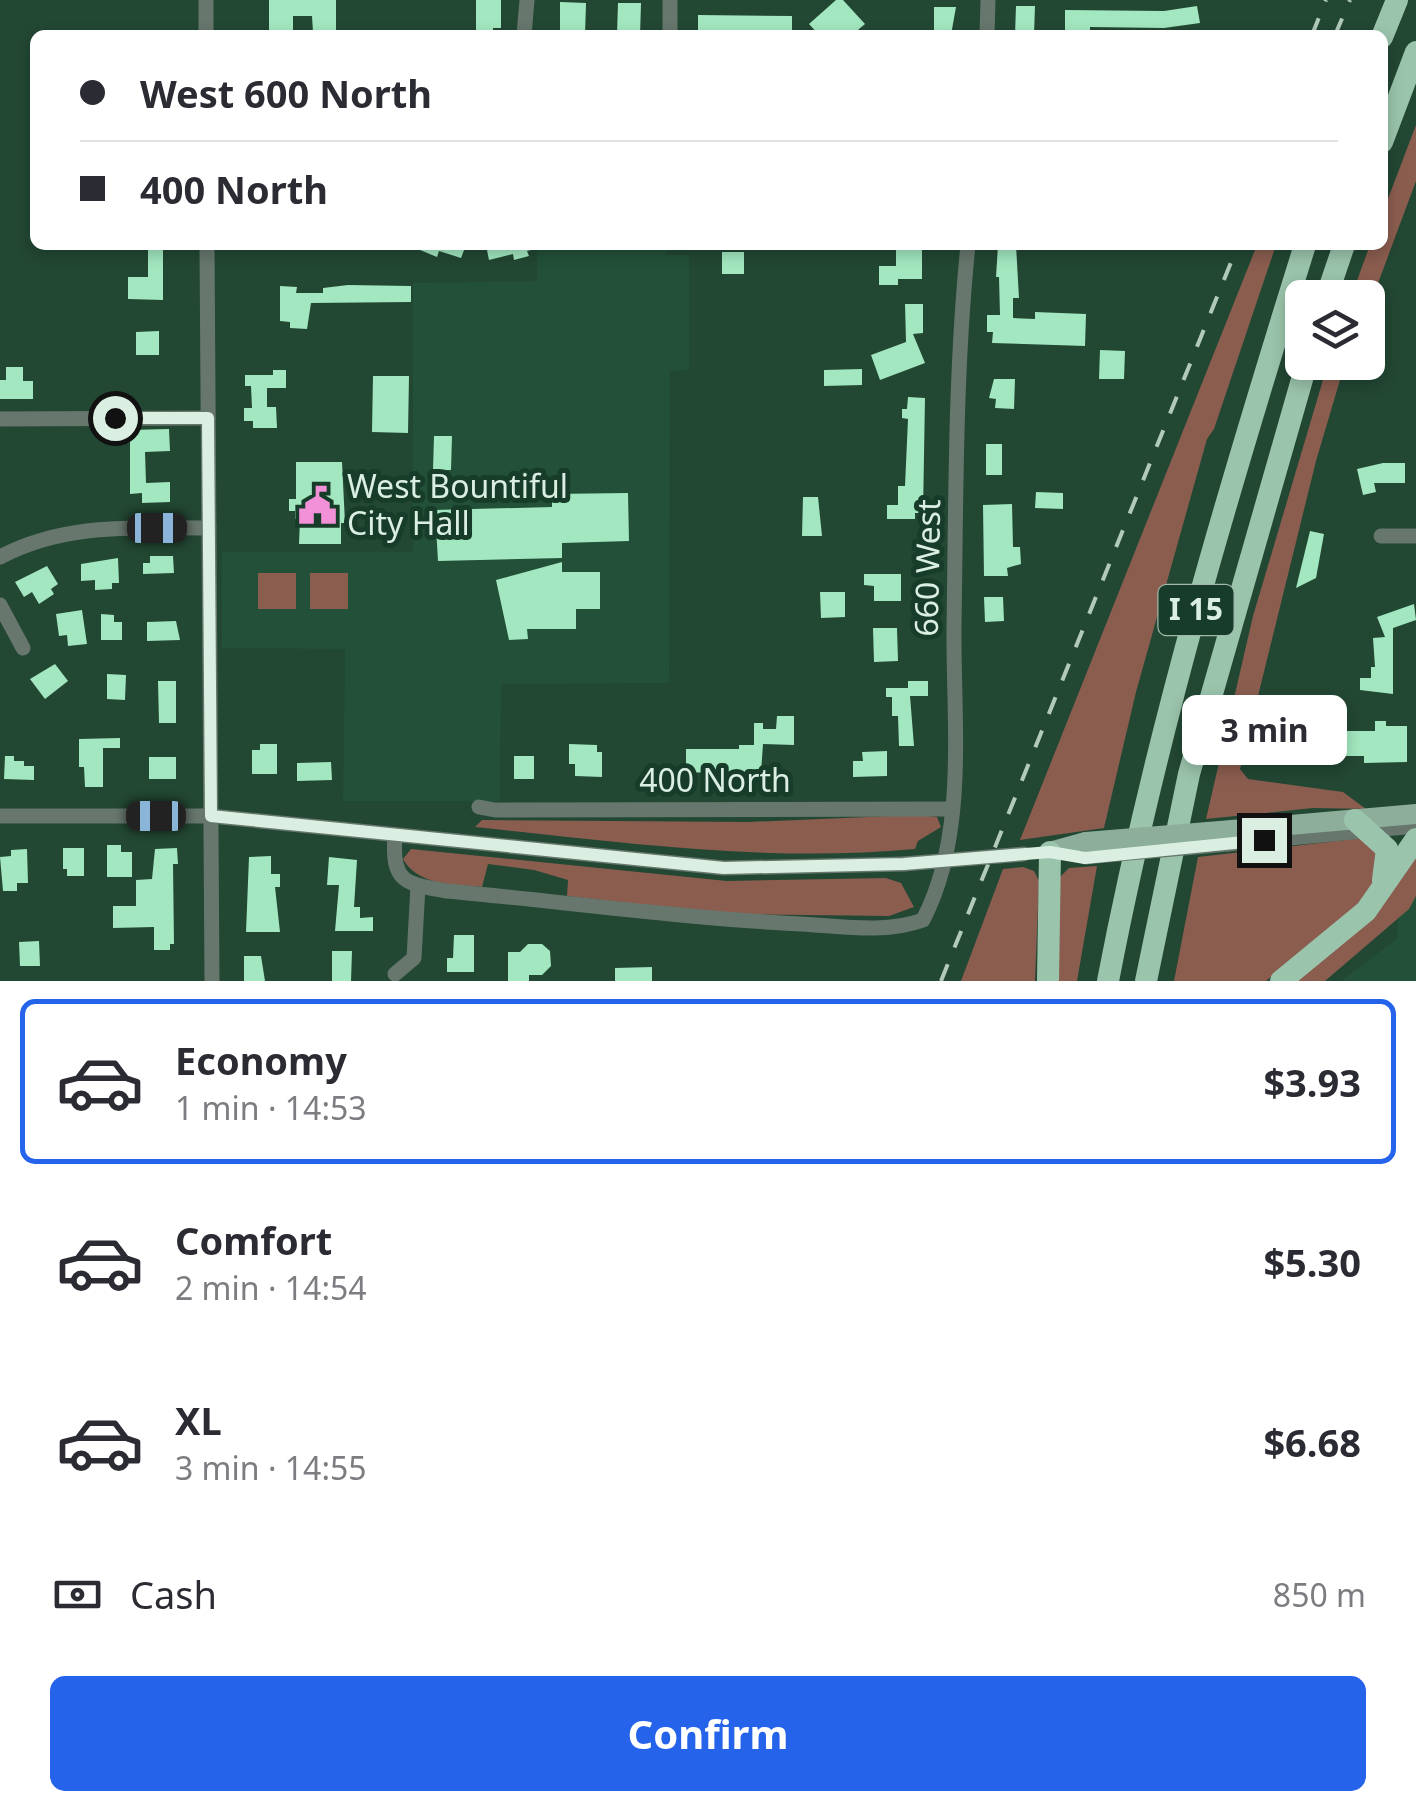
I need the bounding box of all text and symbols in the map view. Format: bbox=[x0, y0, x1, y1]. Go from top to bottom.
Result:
text: West 600 North bbox=[140, 67, 432, 119]
text: 400 North bbox=[140, 163, 328, 215]
map controls bbox=[1285, 280, 1385, 380]
button: layers bbox=[1285, 280, 1385, 380]
route start bbox=[93, 396, 138, 441]
place label: West Bountiful City Hall bbox=[347, 464, 568, 544]
public building icon: West Bountiful City Hall bbox=[296, 484, 338, 526]
street label: 660 West bbox=[904, 499, 949, 637]
car bbox=[127, 513, 187, 543]
road number: I 15 bbox=[1158, 585, 1234, 635]
callout: 3 min bbox=[1182, 695, 1346, 765]
text: 3 min bbox=[1220, 708, 1309, 751]
street label: 400 North bbox=[639, 758, 791, 801]
car bbox=[126, 801, 186, 831]
route end bbox=[1242, 818, 1287, 863]
text: Economy bbox=[175, 1034, 347, 1086]
icon: car bbox=[55, 1037, 145, 1127]
text: $3.93 bbox=[1263, 1056, 1361, 1108]
text: 1 min · 14:53 bbox=[175, 1086, 367, 1129]
text: Comfort bbox=[175, 1214, 332, 1266]
icon: car bbox=[55, 1217, 145, 1307]
text: $5.30 bbox=[1263, 1236, 1361, 1288]
text: 2 min · 14:54 bbox=[175, 1266, 367, 1309]
text: XL bbox=[175, 1394, 222, 1446]
icon: car bbox=[55, 1397, 145, 1487]
text: $6.68 bbox=[1263, 1416, 1361, 1468]
text: 3 min · 14:55 bbox=[175, 1446, 367, 1489]
icon: cash bbox=[50, 1567, 105, 1622]
text: Cash bbox=[130, 1568, 217, 1620]
text: 850 m bbox=[1273, 1573, 1366, 1616]
button: Confirm bbox=[50, 1676, 1366, 1791]

